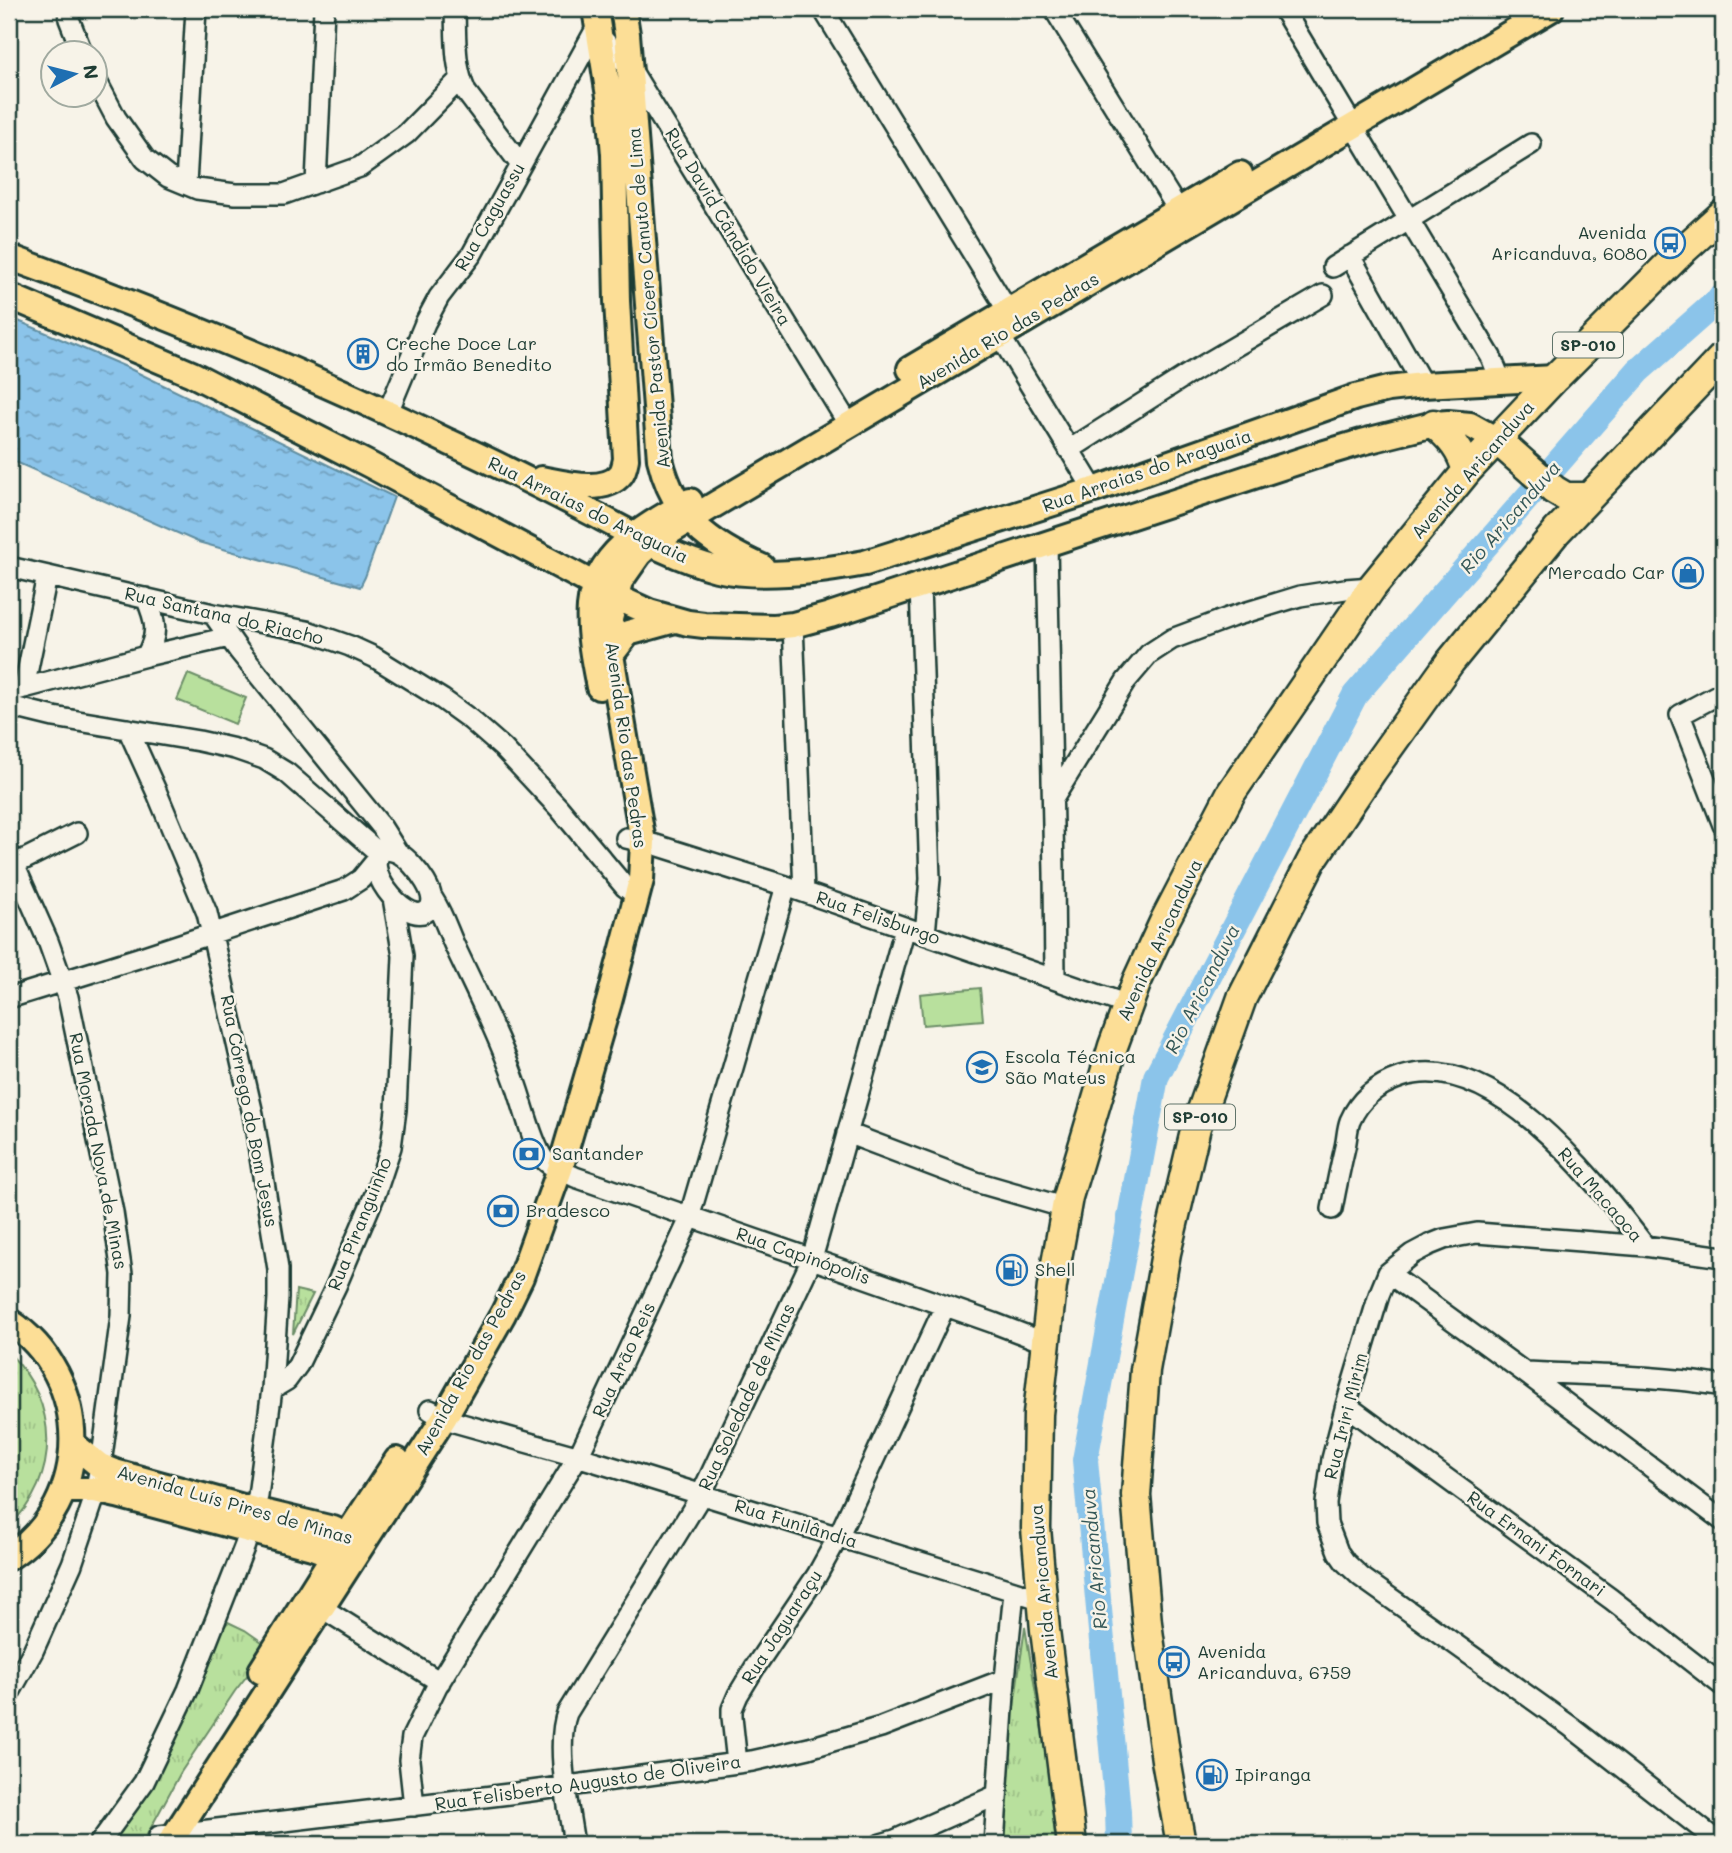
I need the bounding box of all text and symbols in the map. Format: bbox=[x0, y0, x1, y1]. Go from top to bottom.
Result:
north arrow bbox=[38, 38, 108, 108]
text: N bbox=[78, 63, 105, 81]
street label: Rua David Cândido Vieira bbox=[660, 123, 798, 330]
street label: Avenida Pastor Cícero Canuto de Lima bbox=[621, 127, 675, 470]
street label: Rua Caguassu bbox=[448, 158, 530, 275]
place label: Avenida Aricanduva, 6080 bbox=[1491, 220, 1647, 265]
bus stop icon: Avenida Aricanduva, 6080 bbox=[1653, 226, 1687, 260]
street label: Avenida Rio das Pedras bbox=[912, 266, 1103, 394]
place label: Creche Doce Lar do Irmão Benedito bbox=[386, 331, 552, 376]
road number: SP-010 bbox=[1553, 332, 1623, 358]
building icon: Creche Doce Lar do Irmão Benedito bbox=[346, 337, 380, 371]
street label: Avenida Aricanduva bbox=[1405, 395, 1539, 544]
street label: Rua Arraias do Araguaia bbox=[1039, 423, 1255, 517]
street label: Rua Arraias do Araguaia bbox=[484, 450, 693, 568]
water label: Rio Aricanduva bbox=[1454, 455, 1566, 578]
shop icon: Mercado Car bbox=[1671, 556, 1705, 590]
place label: Mercado Car bbox=[1548, 560, 1665, 584]
street label: Rua Santana do Riacho bbox=[122, 580, 326, 650]
street label: Avenida Rio das Pedras bbox=[601, 640, 653, 850]
street label: Avenida Aricanduva bbox=[1111, 855, 1207, 1024]
street label: Rua Felisburgo bbox=[813, 885, 944, 950]
water label: Rio Aricanduva bbox=[1158, 920, 1245, 1058]
street label: Rua Córrego do Bom Jesus bbox=[216, 993, 284, 1229]
street label: Rua Morada Nova de Minas bbox=[64, 1030, 134, 1271]
place label: Escola Técnica São Mateus bbox=[1005, 1044, 1136, 1089]
school or university icon: Escola Técnica São Mateus bbox=[965, 1050, 999, 1084]
road number: SP-010 bbox=[1165, 1105, 1235, 1130]
bank icon: Santander bbox=[512, 1137, 546, 1171]
place label: Santander bbox=[552, 1141, 644, 1165]
street label: Rua Macaoca bbox=[1553, 1142, 1649, 1247]
street label: Rua Piranguinho bbox=[321, 1153, 397, 1294]
bank icon: Bradesco bbox=[486, 1194, 520, 1228]
place label: Bradesco bbox=[526, 1198, 610, 1222]
street label: Rua Capinópolis bbox=[733, 1221, 874, 1289]
fuel station icon: Shell bbox=[995, 1253, 1029, 1287]
place label: Shell bbox=[1035, 1257, 1075, 1281]
street label: Avenida Rio das Pedras bbox=[409, 1266, 531, 1459]
street label: Rua Arão Reis bbox=[586, 1298, 660, 1421]
street label: Rua Soledade de Minas bbox=[692, 1299, 800, 1494]
street label: Rua Iriri Mirim bbox=[1318, 1350, 1372, 1482]
street label: Avenida Luís Pires de Minas bbox=[115, 1459, 356, 1549]
street label: Rua Ernani Fornari bbox=[1463, 1485, 1611, 1602]
water label: Rio Aricanduva bbox=[1075, 1487, 1112, 1631]
street label: Rua Funilândia bbox=[732, 1493, 861, 1553]
street label: Avenida Aricanduva bbox=[1023, 1503, 1063, 1681]
street label: Rua Jaguaraçu bbox=[735, 1565, 827, 1688]
place label: Avenida Aricanduva, 6759 bbox=[1197, 1639, 1351, 1684]
bus stop icon: Avenida Aricanduva, 6759 bbox=[1157, 1645, 1191, 1679]
street label: Rua Felisberto Augusto de Oliveira bbox=[433, 1749, 743, 1815]
fuel station icon: Ipiranga bbox=[1195, 1758, 1229, 1792]
place label: Ipiranga bbox=[1235, 1762, 1311, 1786]

